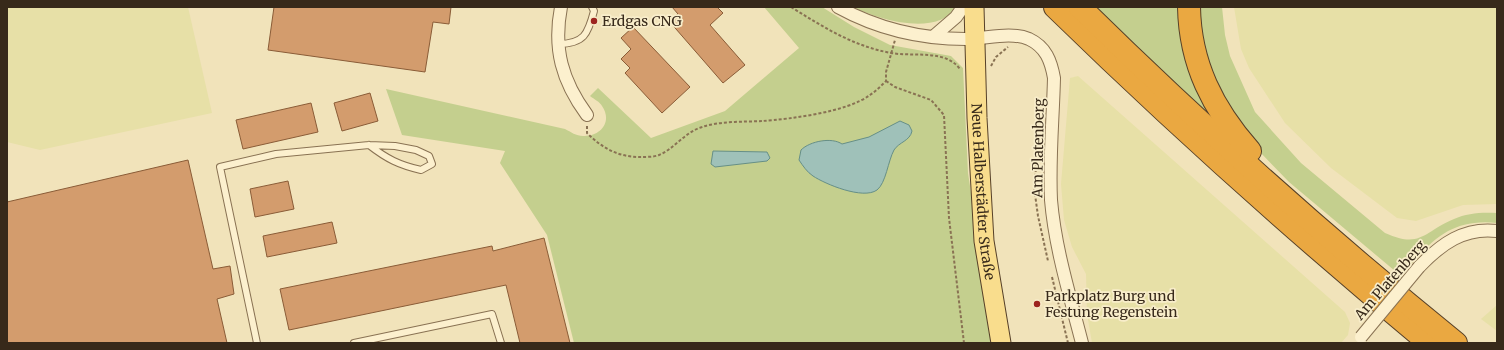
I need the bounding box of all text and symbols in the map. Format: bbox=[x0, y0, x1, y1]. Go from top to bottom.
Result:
place label: Erdgas CNG bbox=[602, 12, 682, 30]
marker: Erdgas CNG bbox=[589, 16, 599, 26]
street label: Am Platenberg bbox=[1028, 97, 1048, 199]
street label: Neue Halberstädter Straße bbox=[968, 103, 999, 281]
street label: Am Platenberg bbox=[1350, 236, 1430, 324]
place label: Parkplatz Burg und Festung Regenstein bbox=[1045, 287, 1178, 321]
marker: Parkplatz Burg und Festung Regenstein bbox=[1032, 299, 1042, 309]

